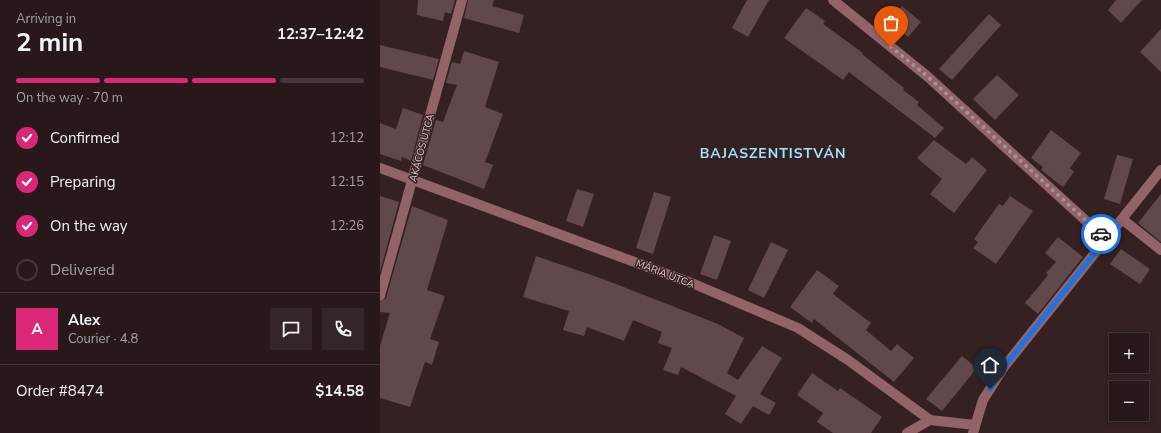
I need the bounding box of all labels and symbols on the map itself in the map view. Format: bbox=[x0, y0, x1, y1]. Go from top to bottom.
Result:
pin bbox=[874, 6, 908, 47]
street label: AKÁCOS UTCA bbox=[406, 112, 438, 184]
district label: BAJASZENTISTVÁN bbox=[700, 144, 846, 163]
courier bbox=[1081, 214, 1121, 254]
street label: MÁRIA UTCA bbox=[634, 256, 697, 292]
pin bbox=[973, 348, 1007, 389]

